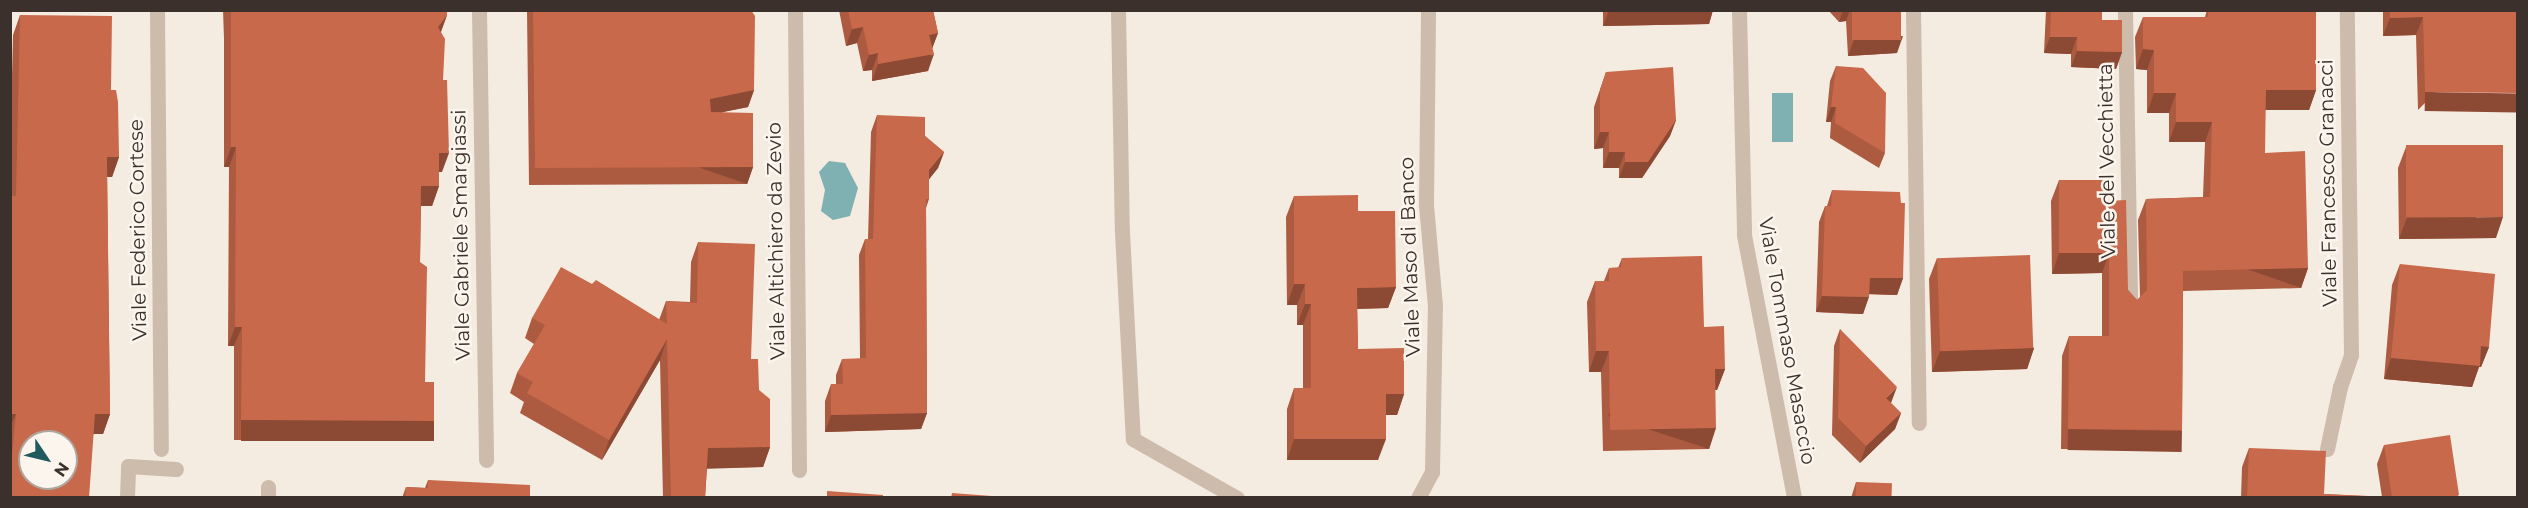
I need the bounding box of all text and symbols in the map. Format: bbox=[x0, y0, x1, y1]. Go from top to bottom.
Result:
street label: Viale Francesco Granacci bbox=[2314, 59, 2342, 307]
street label: Viale del Vecchietta bbox=[2093, 63, 2121, 259]
street label: Viale Gabriele Smargiassi bbox=[447, 109, 475, 361]
street label: Viale Federico Cortese bbox=[124, 119, 152, 341]
street label: Viale Altichiero da Zevio bbox=[762, 122, 790, 360]
street label: Viale Maso di Banco bbox=[1395, 157, 1425, 357]
street label: Viale Tommaso Masaccio bbox=[1753, 215, 1821, 467]
north arrow bbox=[18, 430, 78, 490]
text: N bbox=[50, 459, 73, 480]

